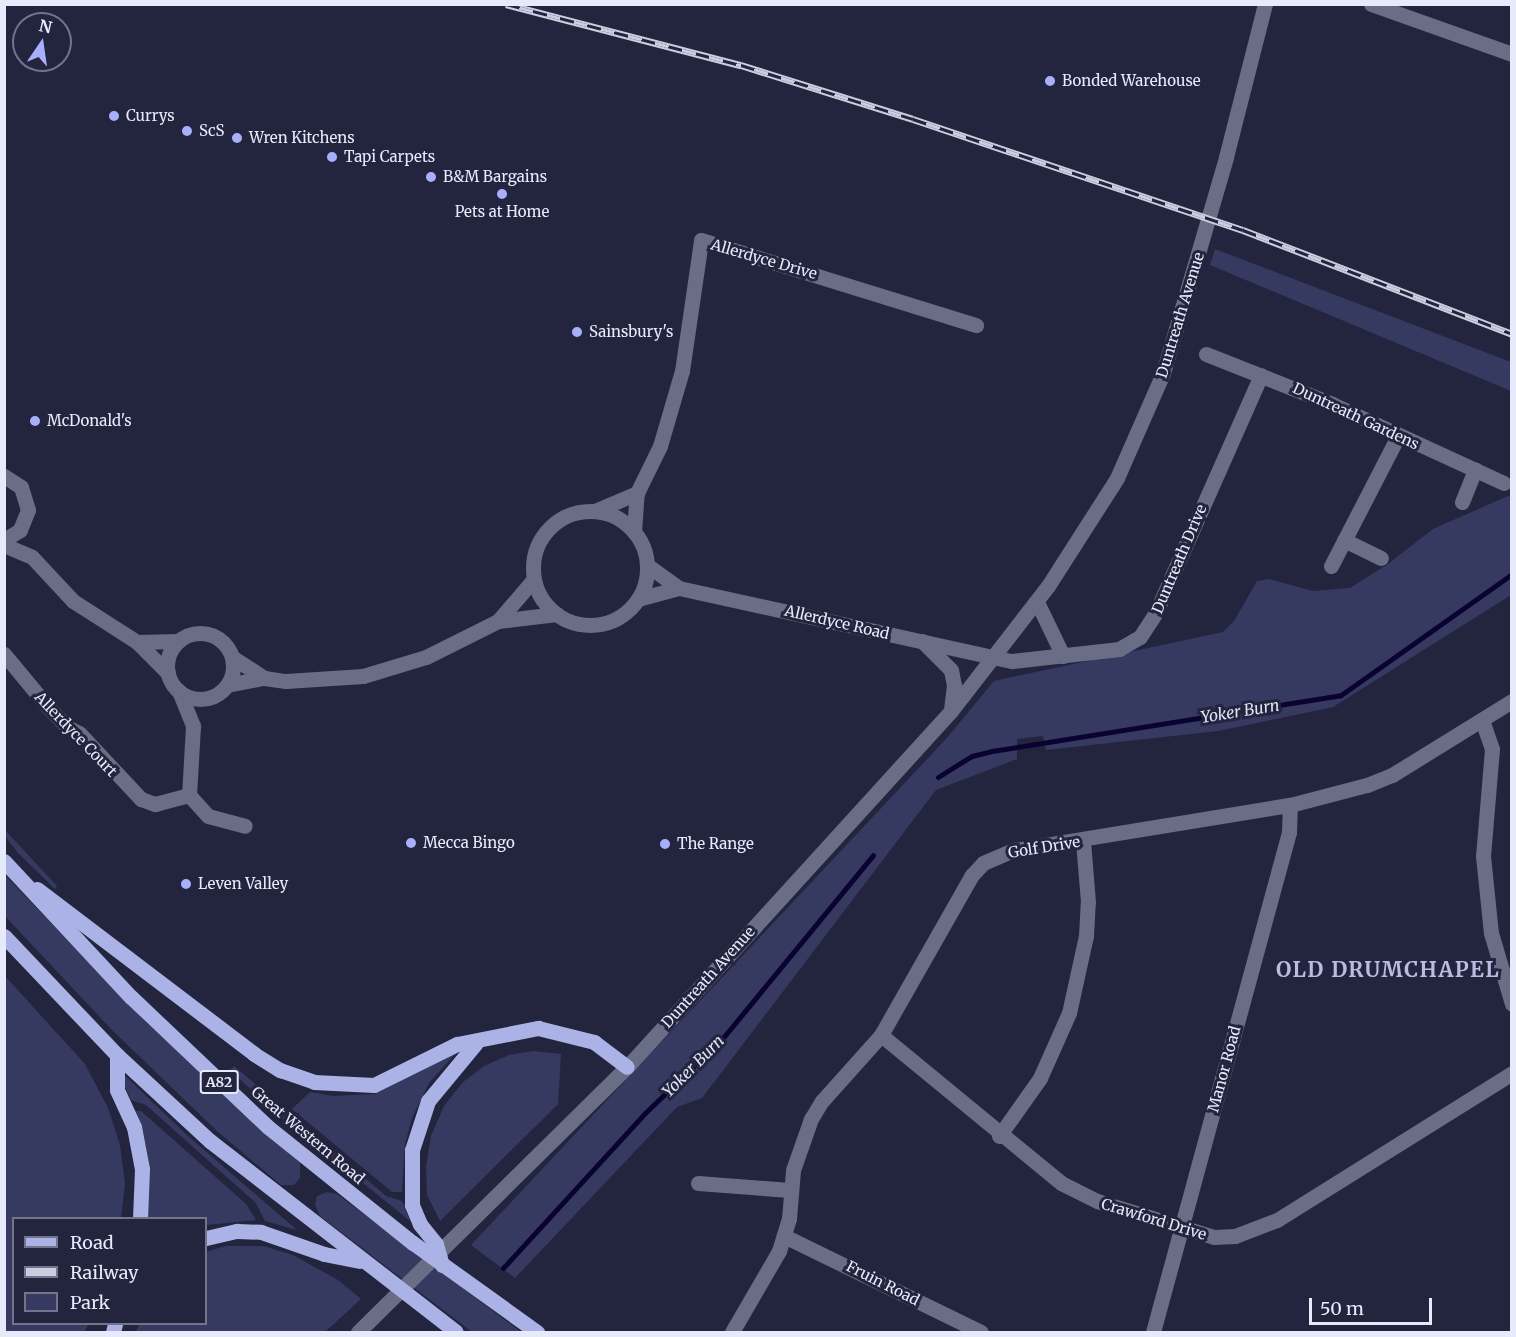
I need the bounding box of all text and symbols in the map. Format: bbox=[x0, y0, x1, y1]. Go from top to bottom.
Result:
north arrow bbox=[12, 12, 72, 72]
text: N bbox=[37, 15, 54, 38]
place label: Bonded Warehouse bbox=[1062, 72, 1201, 90]
marker: Bonded Warehouse bbox=[1043, 74, 1057, 88]
place label: Currys bbox=[126, 107, 175, 125]
marker: Currys bbox=[107, 109, 121, 123]
place label: ScS bbox=[199, 122, 224, 140]
marker: ScS bbox=[180, 124, 194, 138]
place label: Wren Kitchens bbox=[249, 129, 355, 147]
marker: Wren Kitchens bbox=[230, 131, 244, 145]
place label: Tapi Carpets bbox=[344, 148, 435, 166]
marker: Tapi Carpets bbox=[325, 150, 339, 164]
place label: B&M Bargains bbox=[443, 168, 547, 186]
marker: B&M Bargains bbox=[424, 170, 438, 184]
marker: Pets at Home bbox=[495, 187, 509, 201]
place label: Pets at Home bbox=[455, 203, 549, 221]
street label: Allerdyce Drive bbox=[709, 235, 819, 283]
street label: Duntreath Avenue bbox=[1152, 250, 1208, 380]
place label: Sainsbury's bbox=[589, 323, 673, 341]
marker: Sainsbury's bbox=[570, 325, 584, 339]
street label: Duntreath Gardens bbox=[1290, 379, 1422, 453]
place label: McDonald's bbox=[47, 412, 132, 430]
marker: McDonald's bbox=[28, 414, 42, 428]
street label: Duntreath Drive bbox=[1148, 502, 1210, 616]
street label: Allerdyce Road bbox=[783, 601, 891, 643]
street label: Allerdyce Court bbox=[31, 688, 121, 780]
water label: Yoker Burn bbox=[1199, 695, 1281, 727]
street label: Golf Drive bbox=[1007, 832, 1081, 862]
place label: Mecca Bingo bbox=[423, 834, 515, 852]
place label: The Range bbox=[677, 835, 754, 853]
marker: Mecca Bingo bbox=[404, 836, 418, 850]
marker: The Range bbox=[658, 837, 672, 851]
place label: Leven Valley bbox=[198, 875, 288, 893]
marker: Leven Valley bbox=[179, 877, 193, 891]
street label: Duntreath Avenue bbox=[658, 923, 758, 1031]
district label: OLD DRUMCHAPEL bbox=[1276, 957, 1500, 983]
street label: Manor Road bbox=[1204, 1024, 1244, 1114]
water label: Yoker Burn bbox=[658, 1031, 728, 1101]
road number: A82 bbox=[200, 1071, 238, 1093]
street label: Great Western Road bbox=[248, 1083, 368, 1187]
street label: Crawford Drive bbox=[1099, 1194, 1209, 1244]
legend bbox=[12, 1217, 207, 1325]
text: Road bbox=[70, 1231, 114, 1254]
street label: Fruin Road bbox=[843, 1257, 923, 1309]
text: Railway bbox=[70, 1261, 138, 1284]
scale bar bbox=[1312, 1286, 1435, 1324]
text: Park bbox=[70, 1291, 110, 1314]
text: 50 m bbox=[1320, 1297, 1364, 1320]

